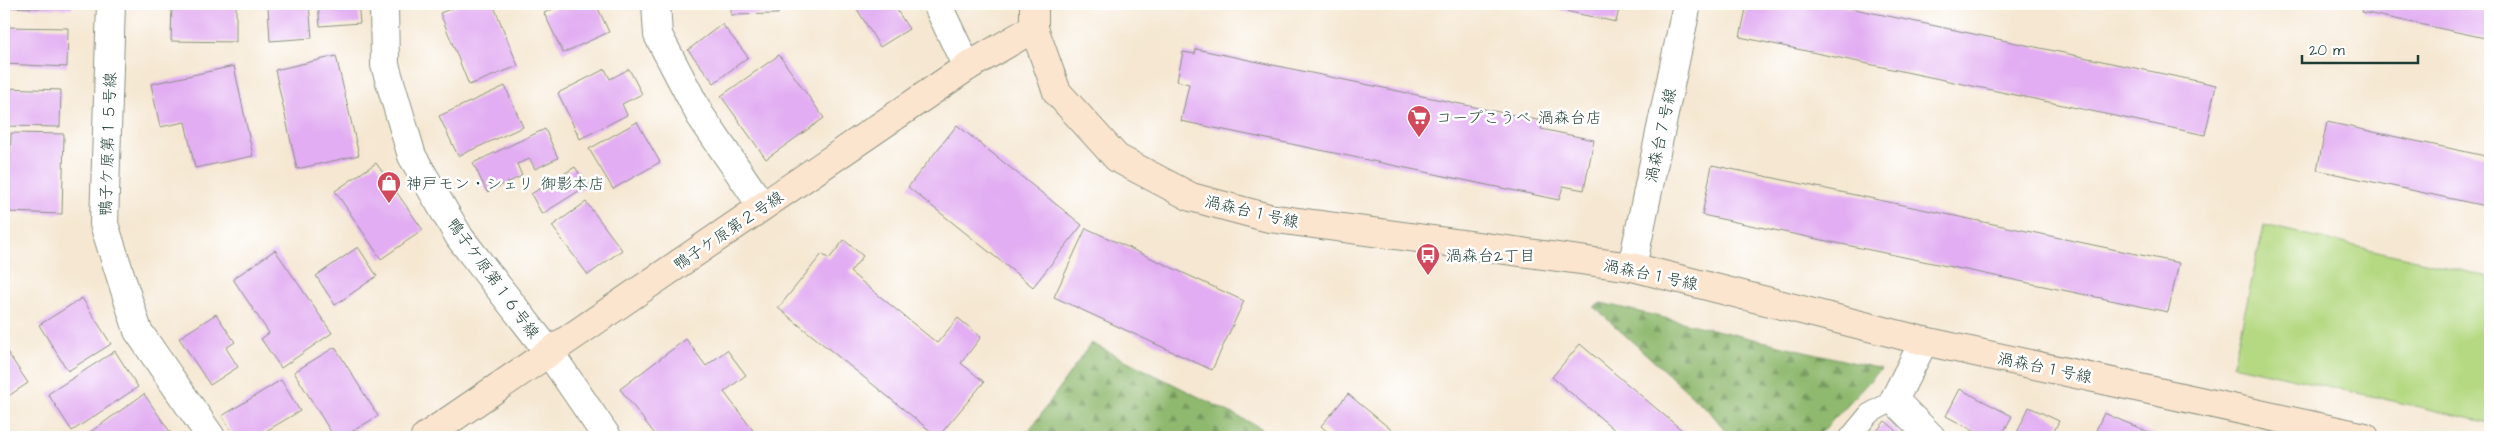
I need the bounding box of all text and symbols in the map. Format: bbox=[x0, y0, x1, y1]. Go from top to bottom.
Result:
scale bar bbox=[2302, 32, 2418, 64]
text: 20 m bbox=[2309, 40, 2345, 61]
street label: 鴨子ケ原第１５号線 bbox=[94, 72, 122, 216]
street label: 渦森台７号線 bbox=[1640, 86, 1682, 184]
supermarket icon: コープこうべ 渦森台店 bbox=[1406, 104, 1432, 138]
place label: コープこうべ 渦森台店 bbox=[1436, 107, 1602, 129]
shop icon: 神戸モン・シェリ 御影本店 bbox=[376, 170, 402, 204]
place label: 神戸モン・シェリ 御影本店 bbox=[406, 173, 604, 195]
street label: 鴨子ケ原第２号線 bbox=[669, 186, 788, 276]
street label: 渦森台１号線 bbox=[1203, 190, 1301, 233]
street label: 鴨子ケ原第１６号線 bbox=[442, 214, 544, 343]
bus stop icon: 渦森台2丁目 bbox=[1415, 242, 1441, 276]
place label: 渦森台2丁目 bbox=[1446, 245, 1535, 267]
street label: 渦森台１号線 bbox=[1602, 254, 1700, 296]
street label: 渦森台１号線 bbox=[1996, 347, 2094, 389]

